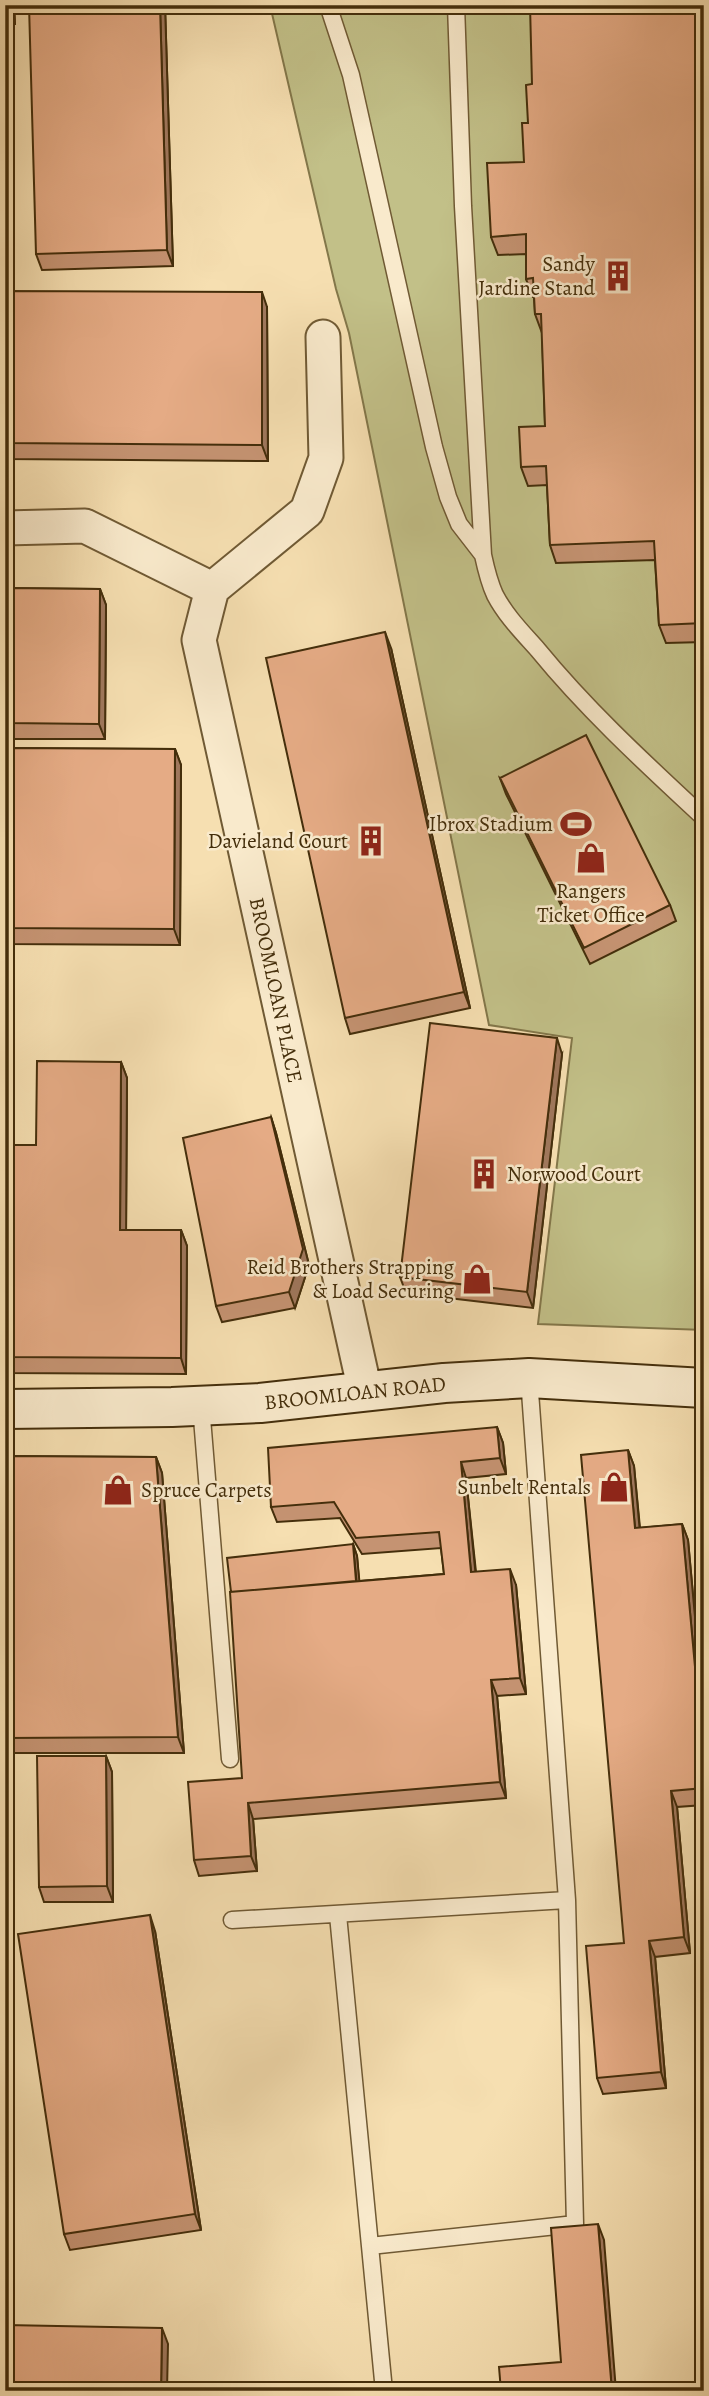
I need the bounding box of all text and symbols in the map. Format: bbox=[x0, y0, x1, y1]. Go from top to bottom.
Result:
place label: Sandy Jardine Stand bbox=[478, 250, 596, 302]
building icon: Sandy Jardine Stand bbox=[601, 259, 635, 293]
sports icon: Ibrox Stadium bbox=[559, 807, 593, 841]
place label: Ibrox Stadium bbox=[429, 810, 553, 838]
building icon: Davieland Court bbox=[354, 824, 388, 858]
place label: Davieland Court bbox=[208, 827, 348, 855]
shop icon: Rangers Ticket Office bbox=[574, 841, 608, 875]
place label: Rangers Ticket Office bbox=[537, 877, 645, 929]
street label: BROOMLOAN PLACE bbox=[243, 895, 309, 1085]
building icon: Norwood Court bbox=[467, 1157, 501, 1191]
place label: Norwood Court bbox=[507, 1160, 641, 1188]
place label: Reid Brothers Strapping & Load Securing bbox=[246, 1253, 454, 1305]
shop icon: Reid Brothers Strapping & Load Securing bbox=[460, 1262, 494, 1296]
street label: BROOMLOAN ROAD bbox=[263, 1370, 447, 1416]
shop icon: Sunbelt Rentals bbox=[597, 1470, 631, 1504]
shop icon: Spruce Carpets bbox=[101, 1473, 135, 1507]
place label: Sunbelt Rentals bbox=[457, 1473, 591, 1501]
place label: Spruce Carpets bbox=[141, 1476, 272, 1504]

